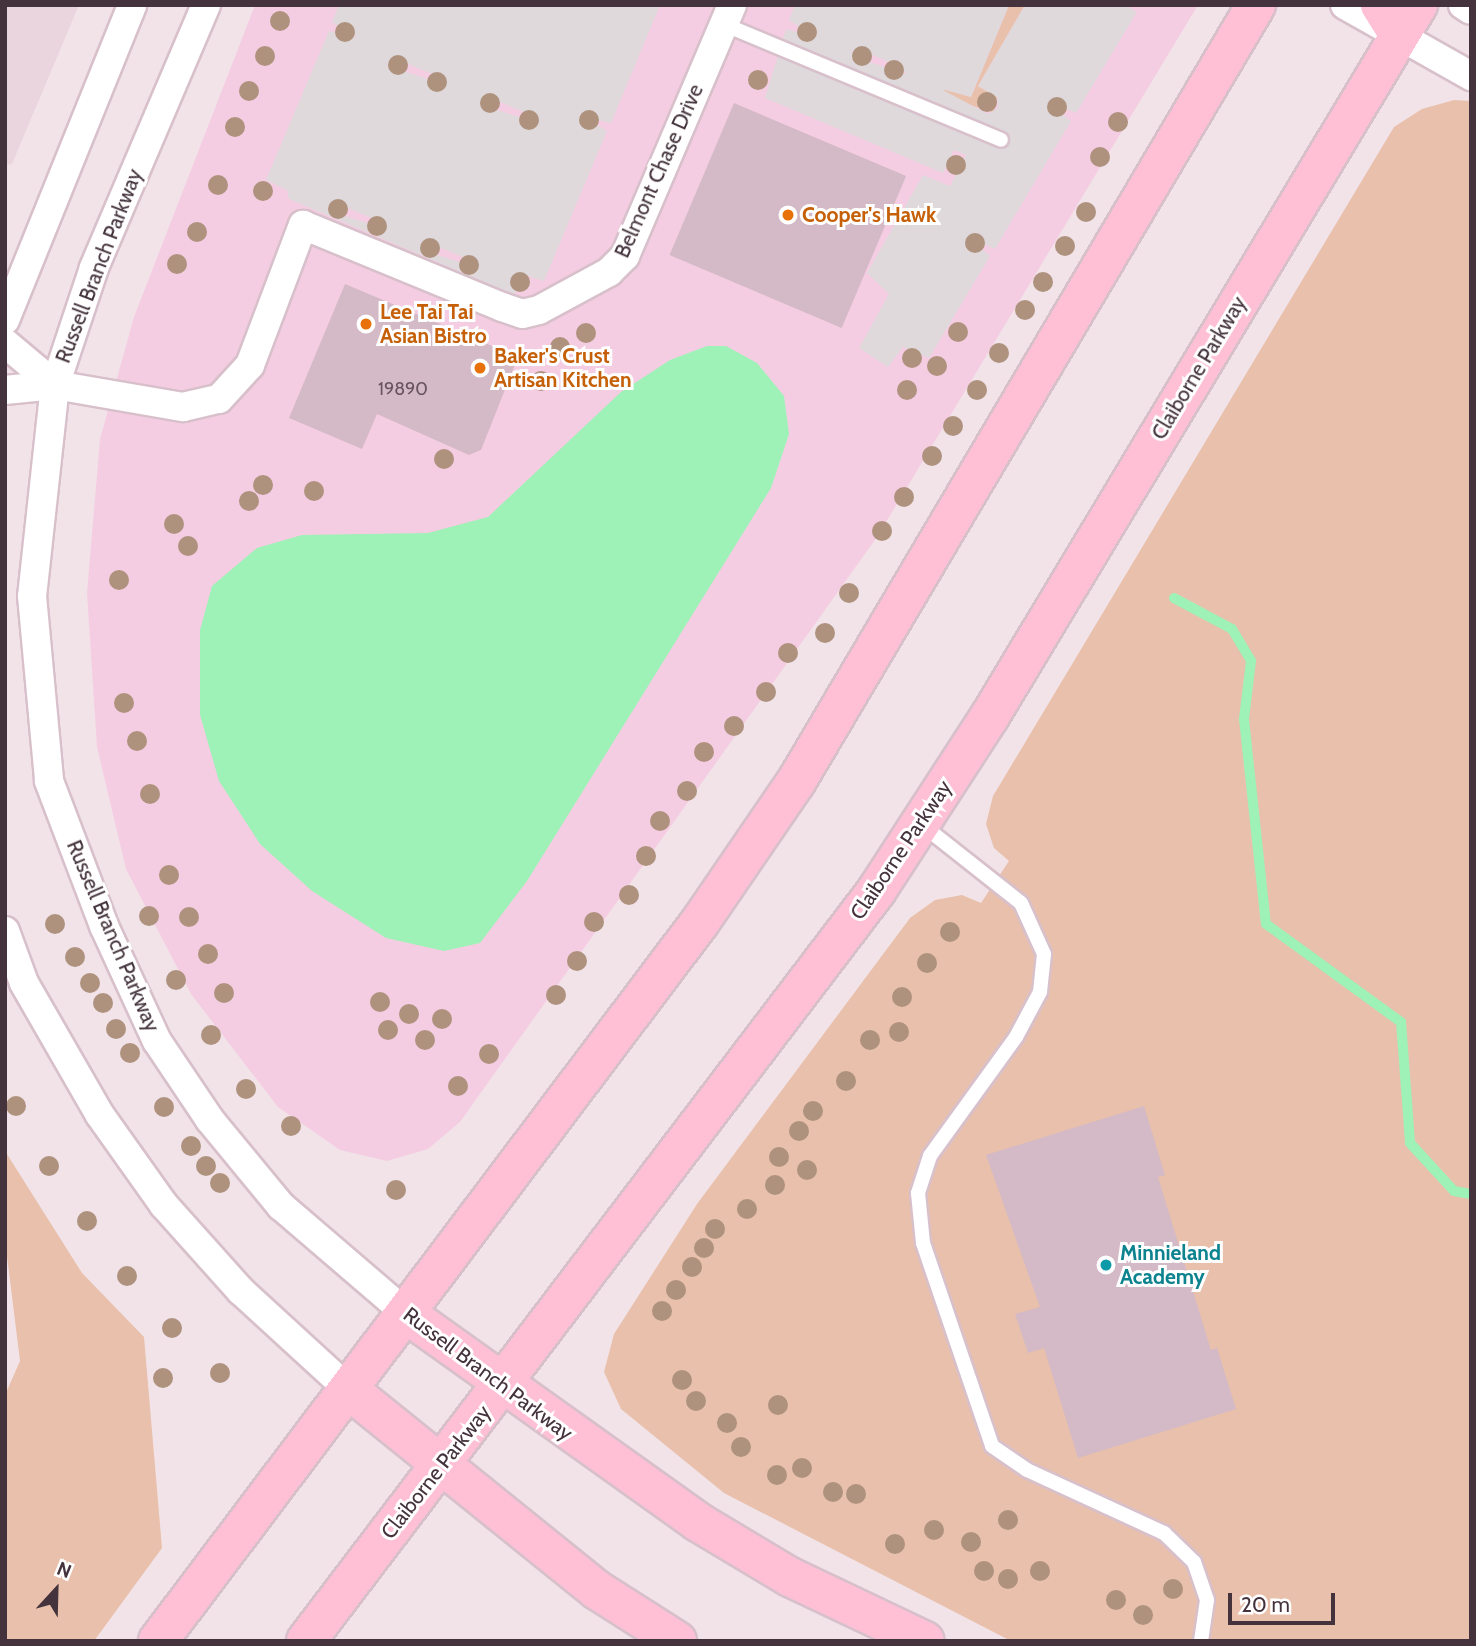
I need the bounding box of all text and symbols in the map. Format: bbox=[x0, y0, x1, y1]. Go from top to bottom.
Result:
street label: Belmont Chase Drive bbox=[609, 80, 709, 262]
street label: Russell Branch Parkway bbox=[50, 165, 148, 367]
place label: Cooper's Hawk bbox=[802, 202, 936, 228]
marker: Cooper's Hawk bbox=[780, 207, 796, 223]
street label: Claiborne Parkway bbox=[1146, 292, 1252, 444]
place label: Lee Tai Tai Asian Bistro bbox=[380, 299, 487, 349]
marker: Lee Tai Tai Asian Bistro bbox=[358, 316, 374, 332]
place label: Baker's Crust Artisan Kitchen bbox=[494, 343, 632, 393]
marker: Baker's Crust Artisan Kitchen bbox=[472, 360, 488, 376]
house number: 19890 bbox=[378, 378, 428, 400]
street label: Claiborne Parkway bbox=[845, 776, 957, 924]
street label: Russell Branch Parkway bbox=[61, 836, 165, 1036]
place label: Minnieland Academy bbox=[1120, 1240, 1221, 1290]
marker: Minnieland Academy bbox=[1098, 1257, 1114, 1273]
street label: Russell Branch Parkway bbox=[398, 1302, 578, 1446]
street label: Claiborne Parkway bbox=[376, 1400, 496, 1544]
north arrow bbox=[21, 1555, 91, 1625]
text: N bbox=[54, 1557, 75, 1583]
scale bar bbox=[1231, 1580, 1338, 1624]
text: 20 m bbox=[1241, 1592, 1290, 1617]

